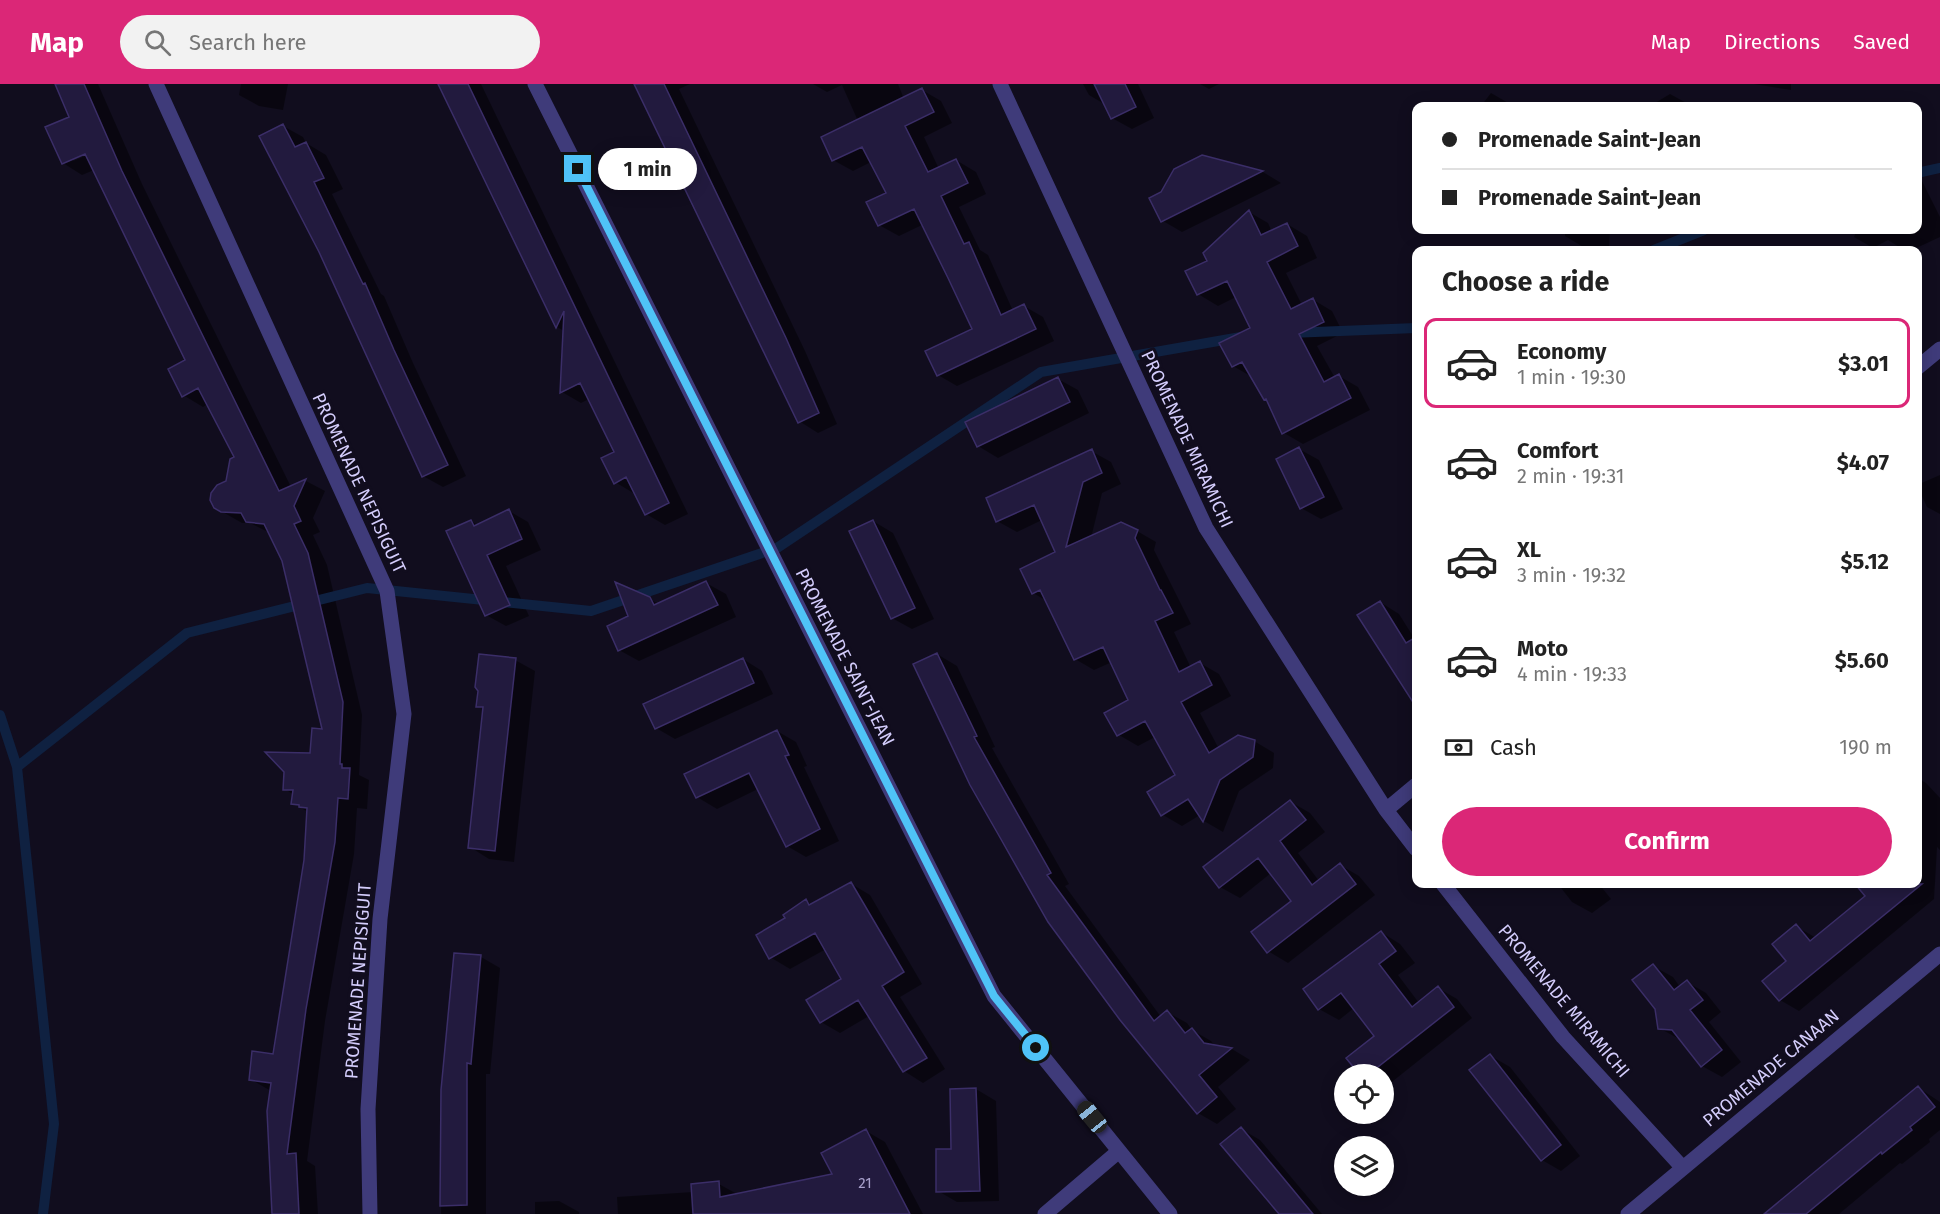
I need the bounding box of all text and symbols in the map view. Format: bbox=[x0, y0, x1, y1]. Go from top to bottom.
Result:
search box bbox=[120, 15, 540, 69]
text: Map bbox=[30, 26, 84, 59]
icon: search bbox=[141, 26, 174, 59]
text: Search here bbox=[189, 29, 307, 56]
text: Map bbox=[1651, 29, 1691, 55]
text: Directions bbox=[1724, 29, 1820, 55]
text: Saved bbox=[1853, 29, 1910, 55]
text: Promenade Saint-Jean bbox=[1478, 126, 1701, 153]
callout: 1 min bbox=[599, 148, 698, 190]
route end bbox=[564, 155, 591, 182]
text: 1 min bbox=[623, 157, 672, 181]
text: Promenade Saint-Jean bbox=[1478, 184, 1701, 211]
text: Choose a ride bbox=[1442, 266, 1609, 298]
icon: car bbox=[1445, 336, 1499, 390]
text: Economy bbox=[1517, 338, 1606, 365]
street label: PROMENADE MIRAMICHI bbox=[1136, 347, 1238, 531]
text: $3.01 bbox=[1838, 350, 1889, 377]
text: 1 min · 19:30 bbox=[1517, 365, 1626, 389]
street label: PROMENADE NEPISIGUIT bbox=[308, 389, 411, 577]
icon: car bbox=[1445, 435, 1499, 489]
text: Comfort bbox=[1517, 437, 1598, 464]
text: $4.07 bbox=[1837, 449, 1889, 476]
text: 2 min · 19:31 bbox=[1517, 464, 1624, 488]
icon: car bbox=[1445, 534, 1499, 588]
text: XL bbox=[1517, 536, 1541, 563]
text: $5.12 bbox=[1840, 548, 1889, 575]
text: 3 min · 19:32 bbox=[1517, 563, 1626, 587]
street label: PROMENADE SAINT-JEAN bbox=[791, 564, 899, 750]
icon: car bbox=[1445, 633, 1499, 687]
text: Moto bbox=[1517, 635, 1568, 662]
text: $5.60 bbox=[1835, 647, 1889, 674]
text: 4 min · 19:33 bbox=[1517, 662, 1627, 686]
icon: cash bbox=[1442, 731, 1475, 764]
text: Cash bbox=[1490, 734, 1537, 761]
text: 190 m bbox=[1839, 735, 1892, 759]
button: Confirm bbox=[1442, 807, 1892, 876]
street label: PROMENADE NEPISIGUIT bbox=[340, 882, 376, 1080]
street label: PROMENADE MIRAMICHI bbox=[1493, 920, 1635, 1082]
street label: PROMENADE CANAAN bbox=[1698, 1004, 1844, 1132]
route start bbox=[1022, 1034, 1049, 1061]
map controls bbox=[1334, 1064, 1394, 1196]
button: locate bbox=[1334, 1064, 1394, 1124]
car bbox=[1074, 1097, 1110, 1137]
button: layers bbox=[1334, 1136, 1394, 1196]
house number: 21 bbox=[858, 1174, 872, 1192]

